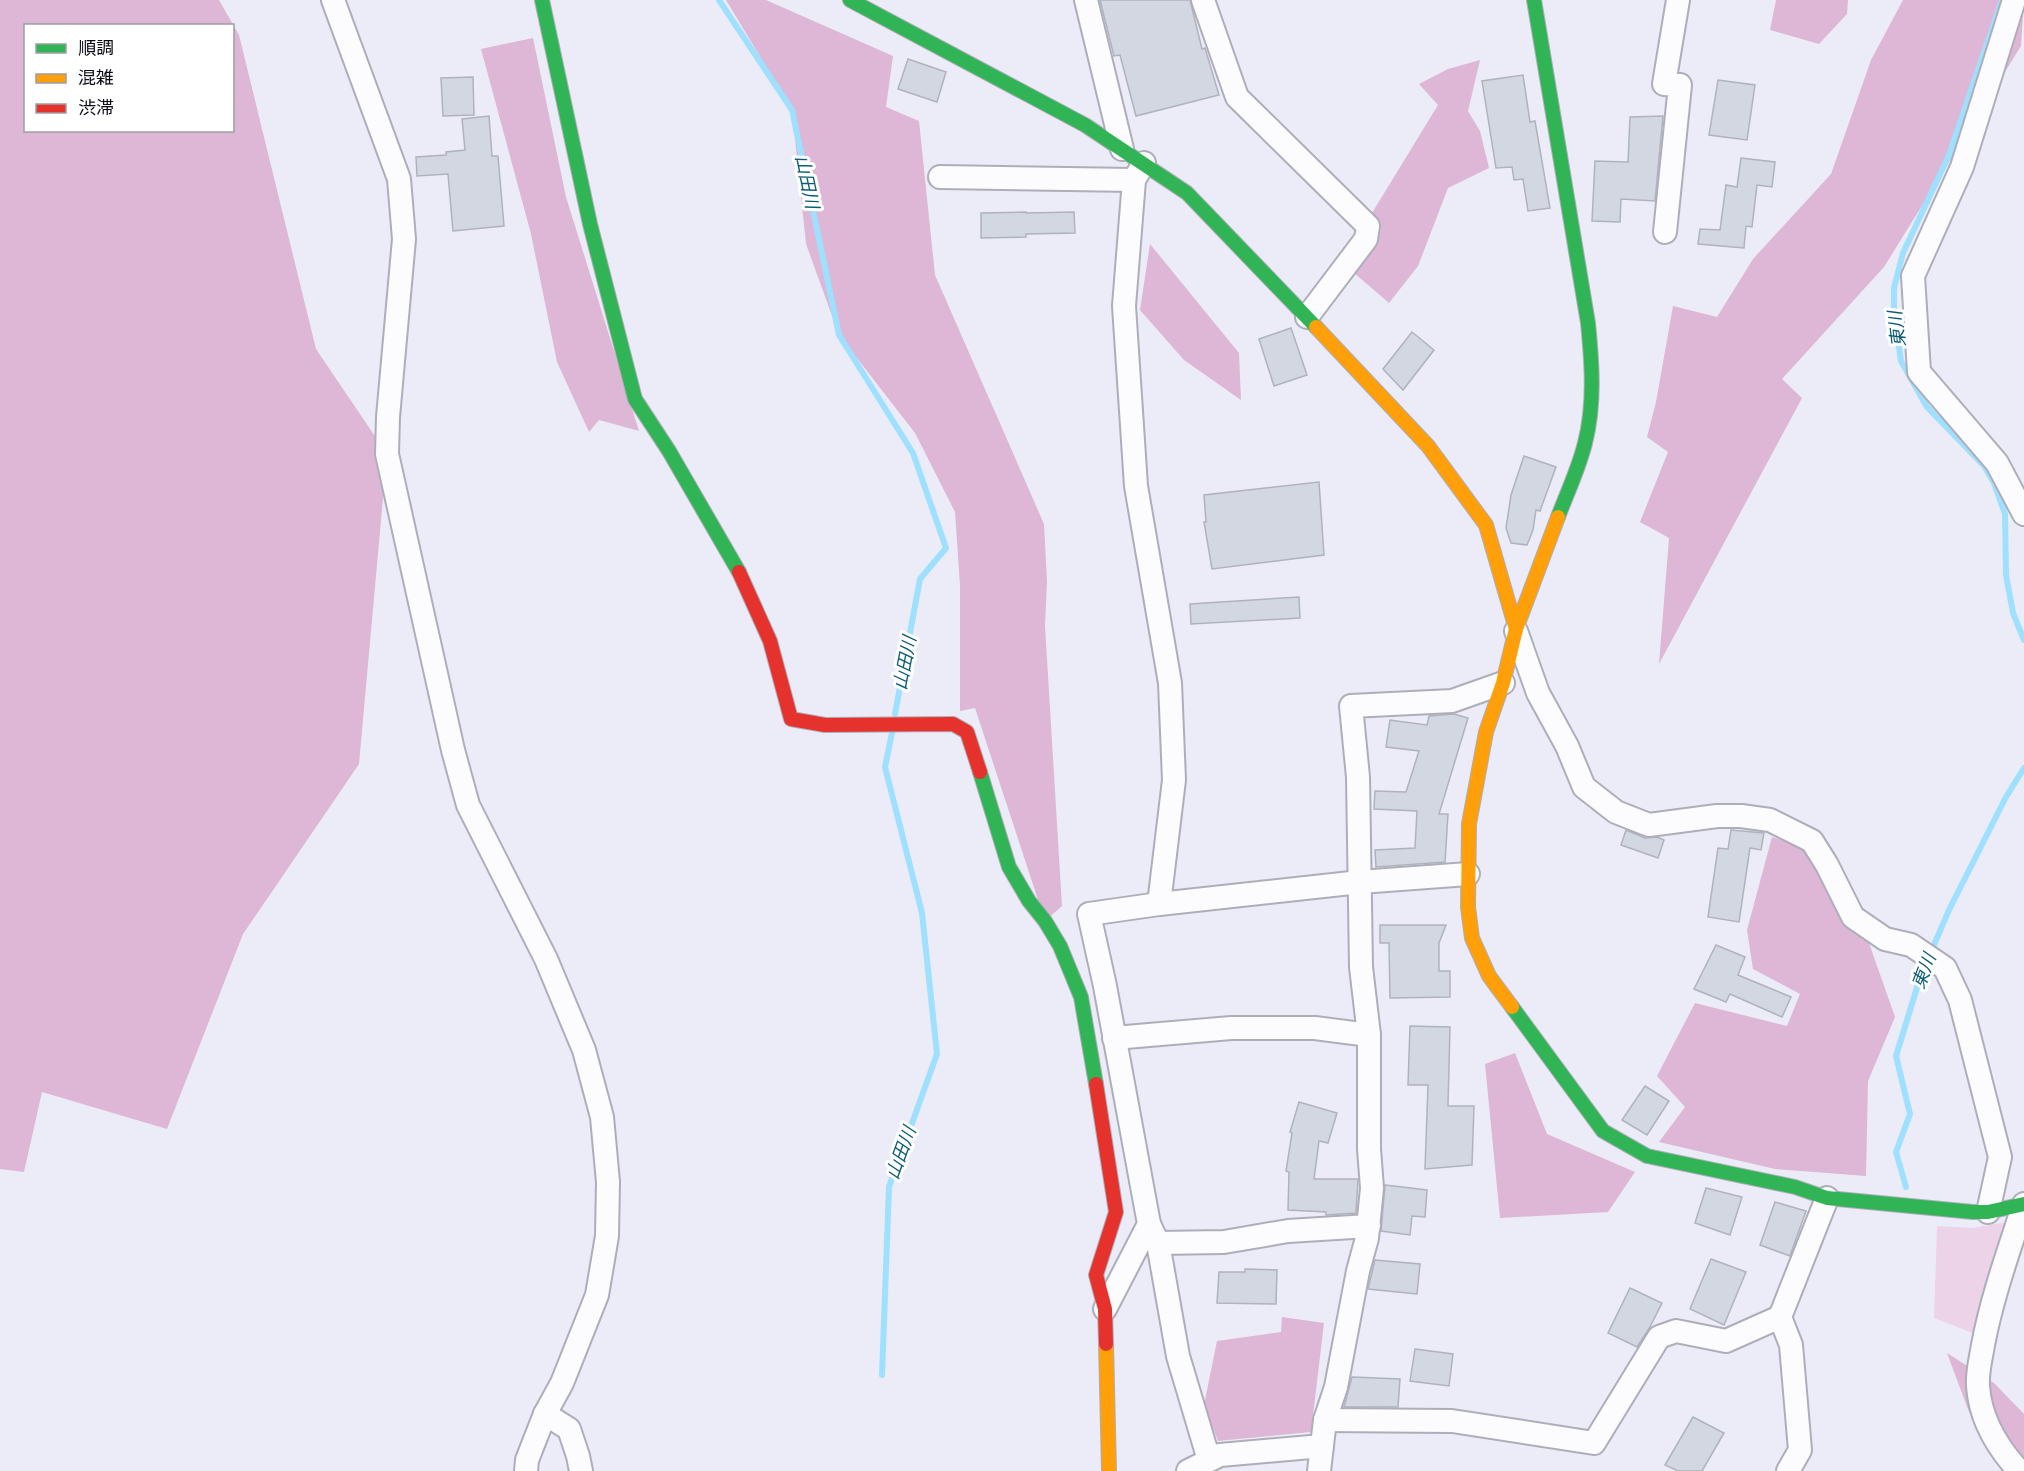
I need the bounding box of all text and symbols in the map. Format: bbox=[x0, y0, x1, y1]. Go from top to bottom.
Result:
legend bbox=[24, 24, 234, 132]
text: 順調 bbox=[78, 37, 114, 58]
text: 混雑 bbox=[78, 67, 114, 88]
text: 渋滞 bbox=[78, 97, 114, 118]
water label: 山田川 bbox=[792, 153, 824, 212]
water label: 東川 bbox=[1884, 308, 1909, 348]
water label: 山田川 bbox=[889, 632, 920, 691]
water label: 東川 bbox=[1907, 948, 1941, 991]
water label: 山田川 bbox=[881, 1122, 920, 1182]

